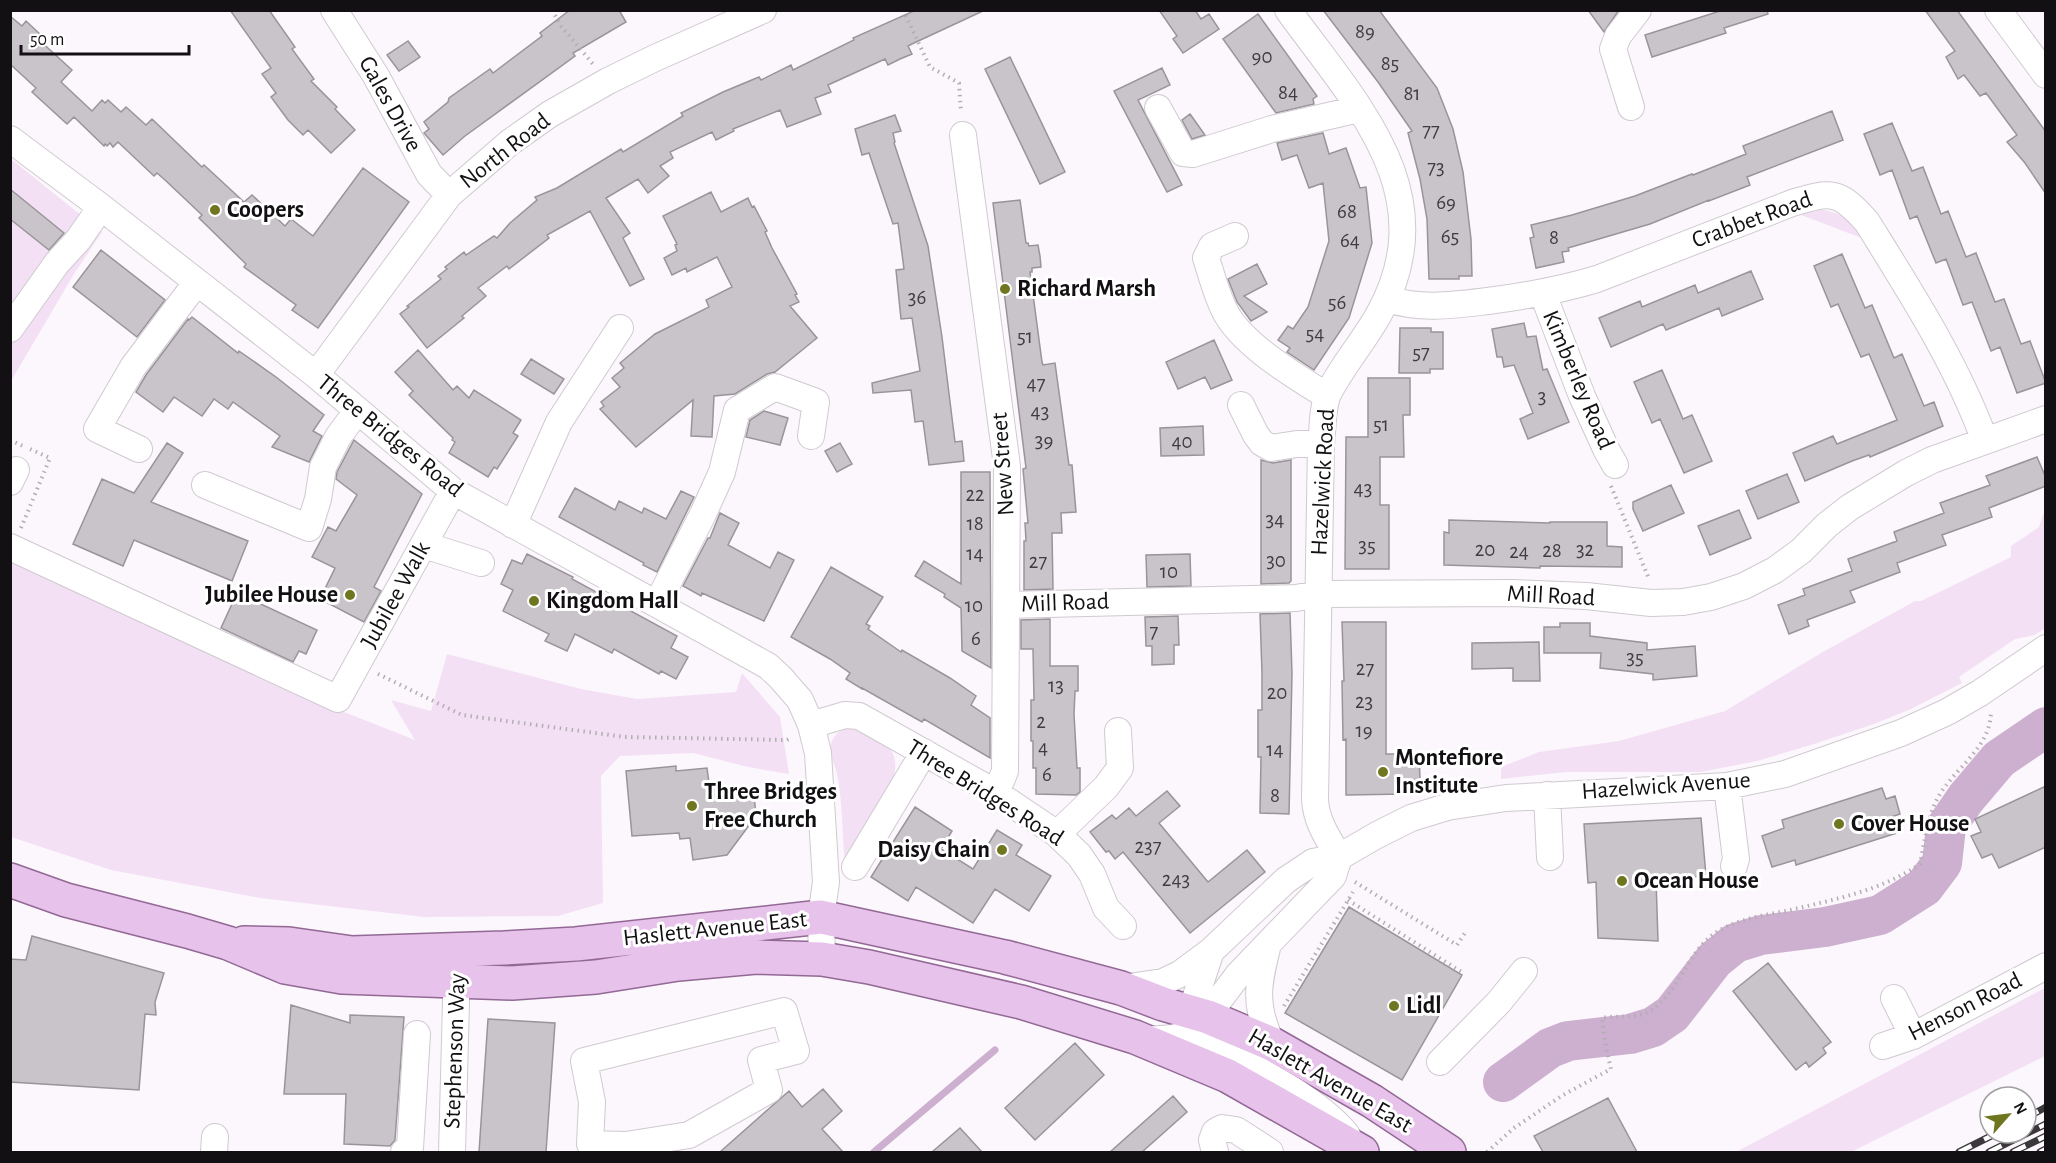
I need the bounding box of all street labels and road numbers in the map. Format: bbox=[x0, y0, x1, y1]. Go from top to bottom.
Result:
street label: Gales Drive bbox=[354, 52, 426, 156]
street label: North Road bbox=[455, 109, 555, 193]
street label: Crabbet Road bbox=[1689, 187, 1815, 253]
street label: Kimberley Road bbox=[1538, 307, 1618, 453]
street label: Three Bridges Road bbox=[313, 370, 467, 502]
street label: Hazelwick Road bbox=[1307, 408, 1339, 556]
street label: New Street bbox=[987, 411, 1019, 517]
street label: Jubilee Walk bbox=[357, 538, 435, 652]
street label: Mill Road bbox=[1506, 582, 1596, 610]
street label: Mill Road bbox=[1020, 589, 1110, 617]
street label: Three Bridges Road bbox=[903, 735, 1067, 851]
street label: Hazelwick Avenue bbox=[1581, 768, 1751, 804]
street label: Haslett Avenue East bbox=[622, 907, 808, 951]
street label: Henson Road bbox=[1904, 968, 2026, 1046]
street label: Stephenson Way bbox=[440, 973, 470, 1129]
street label: Haslett Avenue East bbox=[1244, 1024, 1416, 1138]

